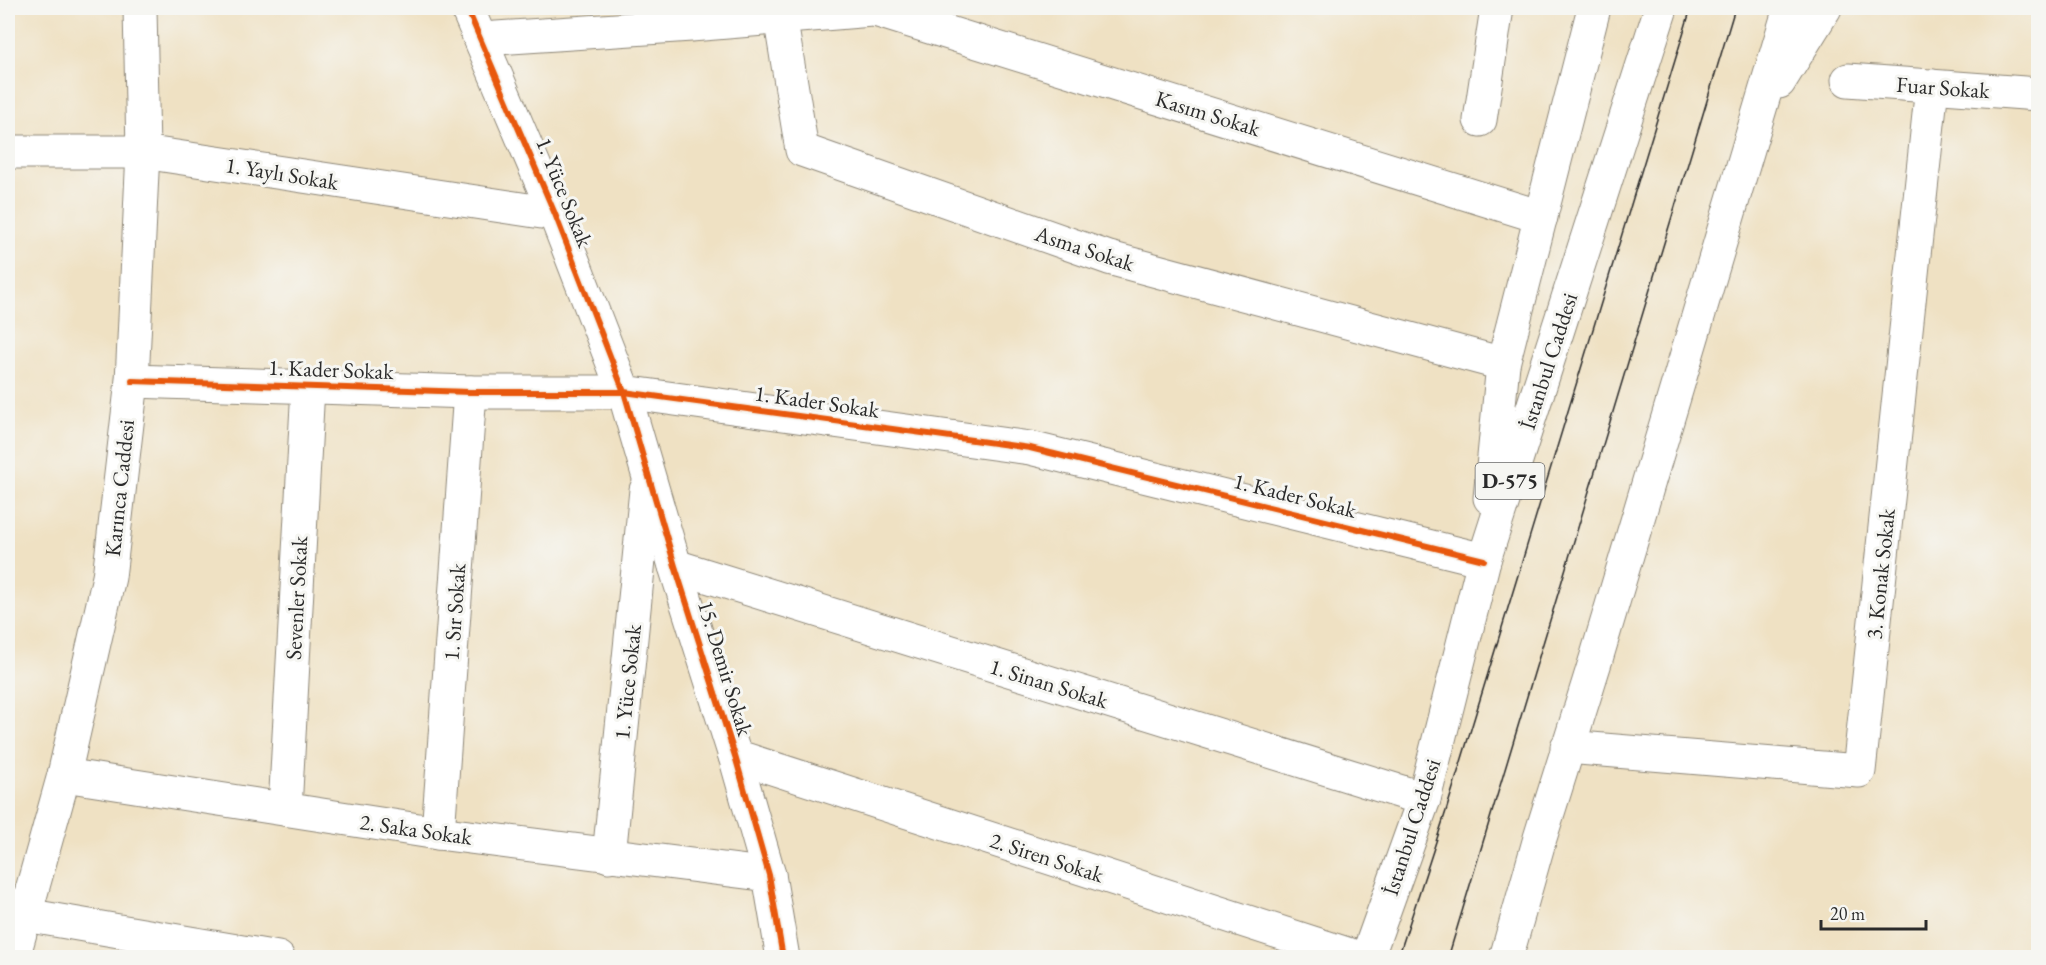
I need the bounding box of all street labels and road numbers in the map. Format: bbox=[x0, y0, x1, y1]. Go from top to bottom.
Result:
street label: Fuar Sokak bbox=[1895, 70, 1991, 105]
street label: Kasım Sokak bbox=[1152, 84, 1264, 143]
street label: 1. Yüce Sokak bbox=[529, 133, 600, 252]
street label: 1. Yaylı Sokak bbox=[223, 150, 341, 197]
street label: Asma Sokak bbox=[1031, 218, 1139, 278]
street label: İstanbul Caddesi bbox=[1513, 289, 1584, 433]
street label: 1. Kader Sokak bbox=[268, 353, 395, 386]
street label: 1. Kader Sokak bbox=[753, 378, 882, 425]
street label: Karınca Caddesi bbox=[98, 418, 141, 558]
road number: D-575 bbox=[1476, 463, 1544, 499]
street label: 1. Kader Sokak bbox=[1231, 466, 1360, 525]
street label: 3. Konak Sokak bbox=[1859, 507, 1902, 641]
street label: Sevenler Sokak bbox=[279, 535, 314, 661]
street label: 1. Sır Sokak bbox=[437, 562, 472, 662]
street label: 15. Demir Sokak bbox=[691, 597, 760, 740]
street label: 1. Yüce Sokak bbox=[607, 622, 648, 741]
street label: 1. Sinan Sokak bbox=[986, 652, 1112, 715]
street label: İstanbul Caddesi bbox=[1376, 755, 1447, 899]
street label: 2. Saka Sokak bbox=[358, 807, 474, 852]
street label: 2. Siren Sokak bbox=[986, 825, 1108, 890]

